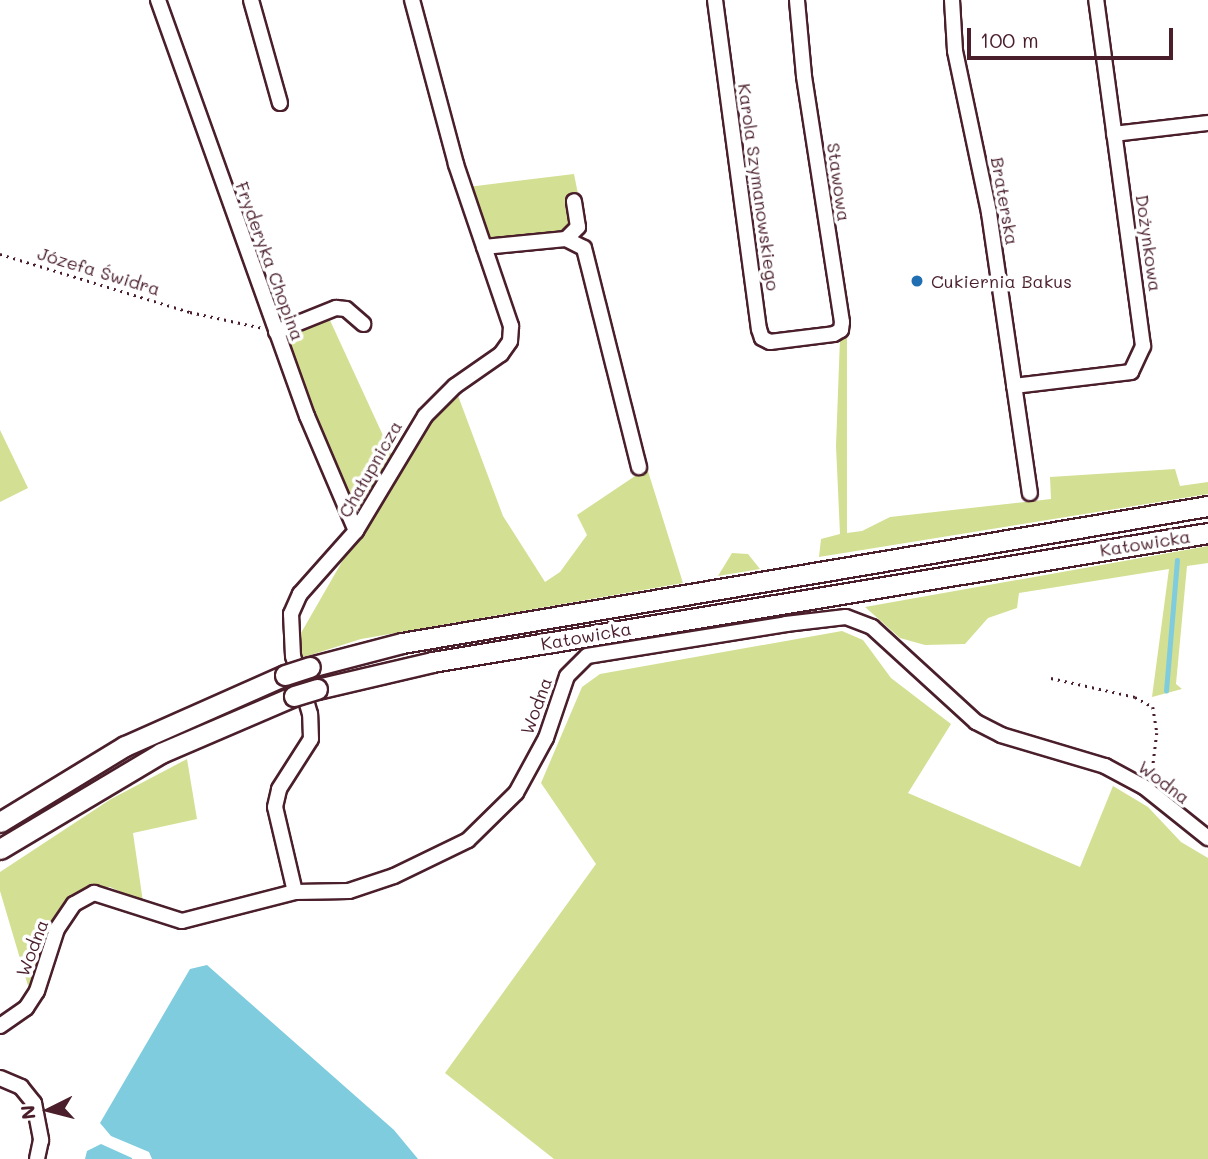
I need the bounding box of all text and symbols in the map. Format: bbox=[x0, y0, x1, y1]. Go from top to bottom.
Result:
scale bar bbox=[970, 14, 1176, 58]
text: 100 m bbox=[980, 26, 1039, 53]
street label: Karola Szymanowskiego bbox=[734, 82, 784, 292]
street label: Stawowa bbox=[823, 141, 855, 223]
street label: Braterska bbox=[987, 155, 1023, 247]
street label: Fryderyka Chopina bbox=[231, 179, 309, 343]
street label: Dożynkowa bbox=[1131, 193, 1167, 293]
street label: Józefa Świdra bbox=[35, 242, 163, 300]
place label: Cukiernia Bakus bbox=[931, 270, 1072, 292]
marker: Cukiernia Bakus bbox=[909, 273, 925, 289]
street label: Chałupnicza bbox=[334, 417, 406, 521]
street label: Katowicka bbox=[1098, 525, 1192, 561]
street label: Katowicka bbox=[539, 617, 633, 655]
street label: Wodna bbox=[516, 675, 556, 737]
street label: Wodna bbox=[1134, 756, 1194, 808]
street label: Wodna bbox=[11, 917, 53, 979]
north arrow bbox=[14, 1075, 84, 1145]
text: N bbox=[14, 1104, 41, 1121]

